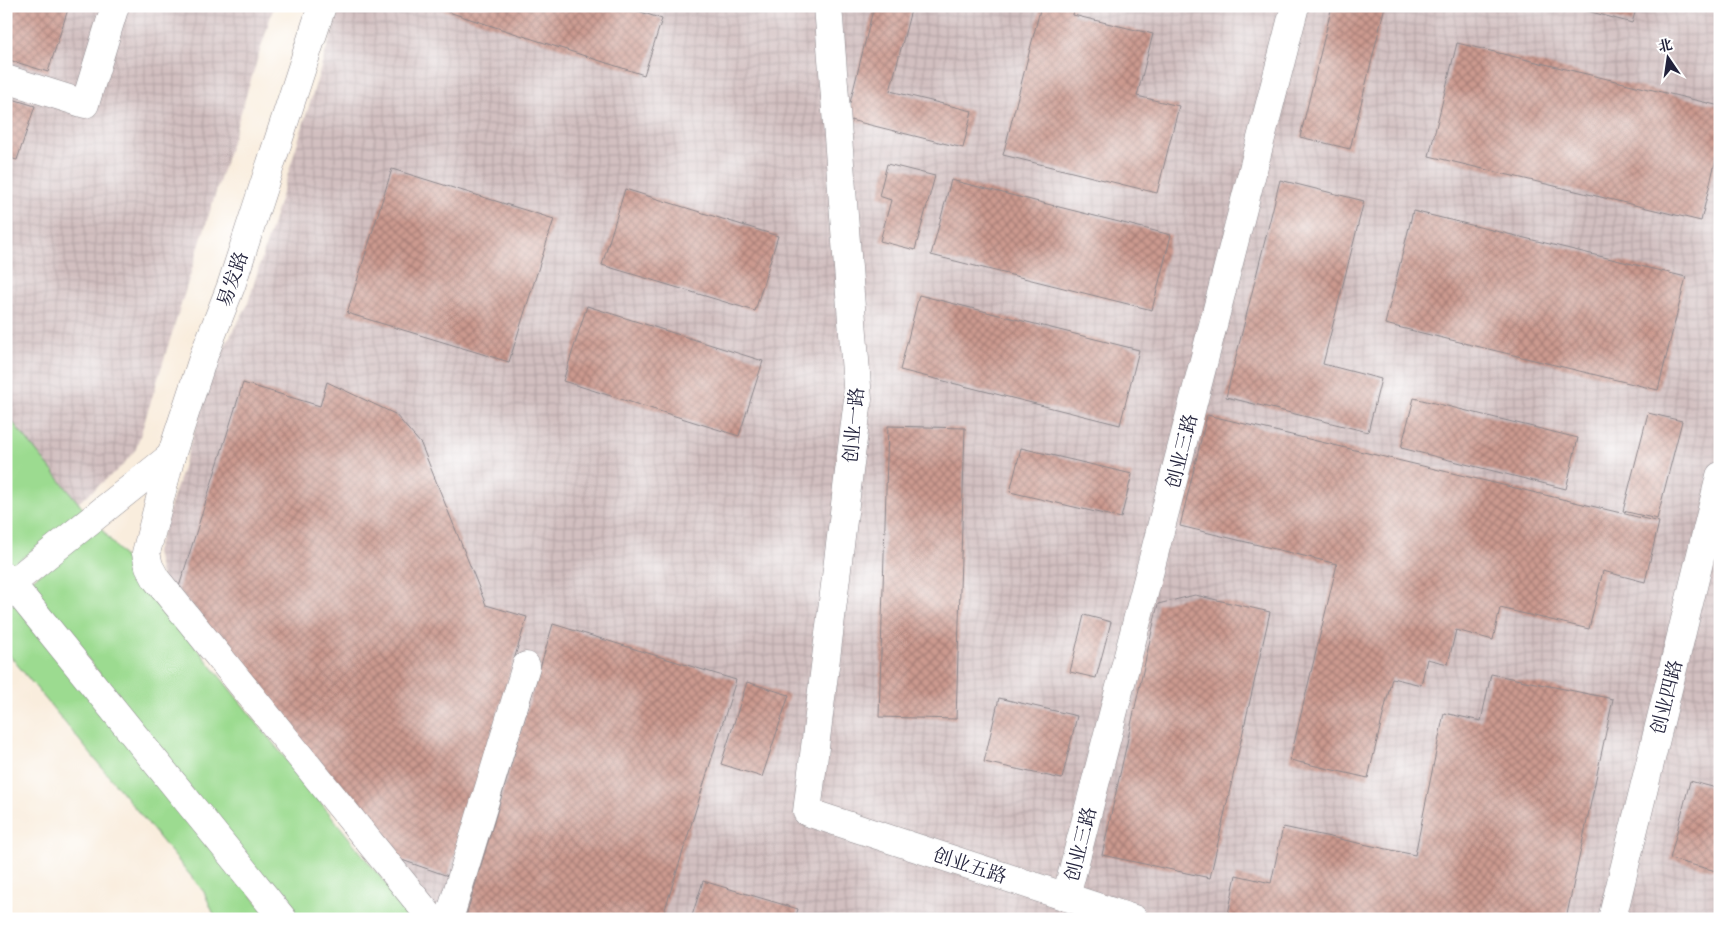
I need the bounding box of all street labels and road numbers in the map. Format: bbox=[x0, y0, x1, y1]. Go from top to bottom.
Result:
street label: 易发路 bbox=[212, 248, 253, 310]
street label: 创业一路 bbox=[839, 386, 868, 464]
street label: 创业三路 bbox=[1161, 411, 1202, 491]
street label: 创业四路 bbox=[1646, 657, 1687, 737]
street label: 创业三路 bbox=[1060, 804, 1101, 884]
street label: 创业五路 bbox=[930, 843, 1010, 888]

